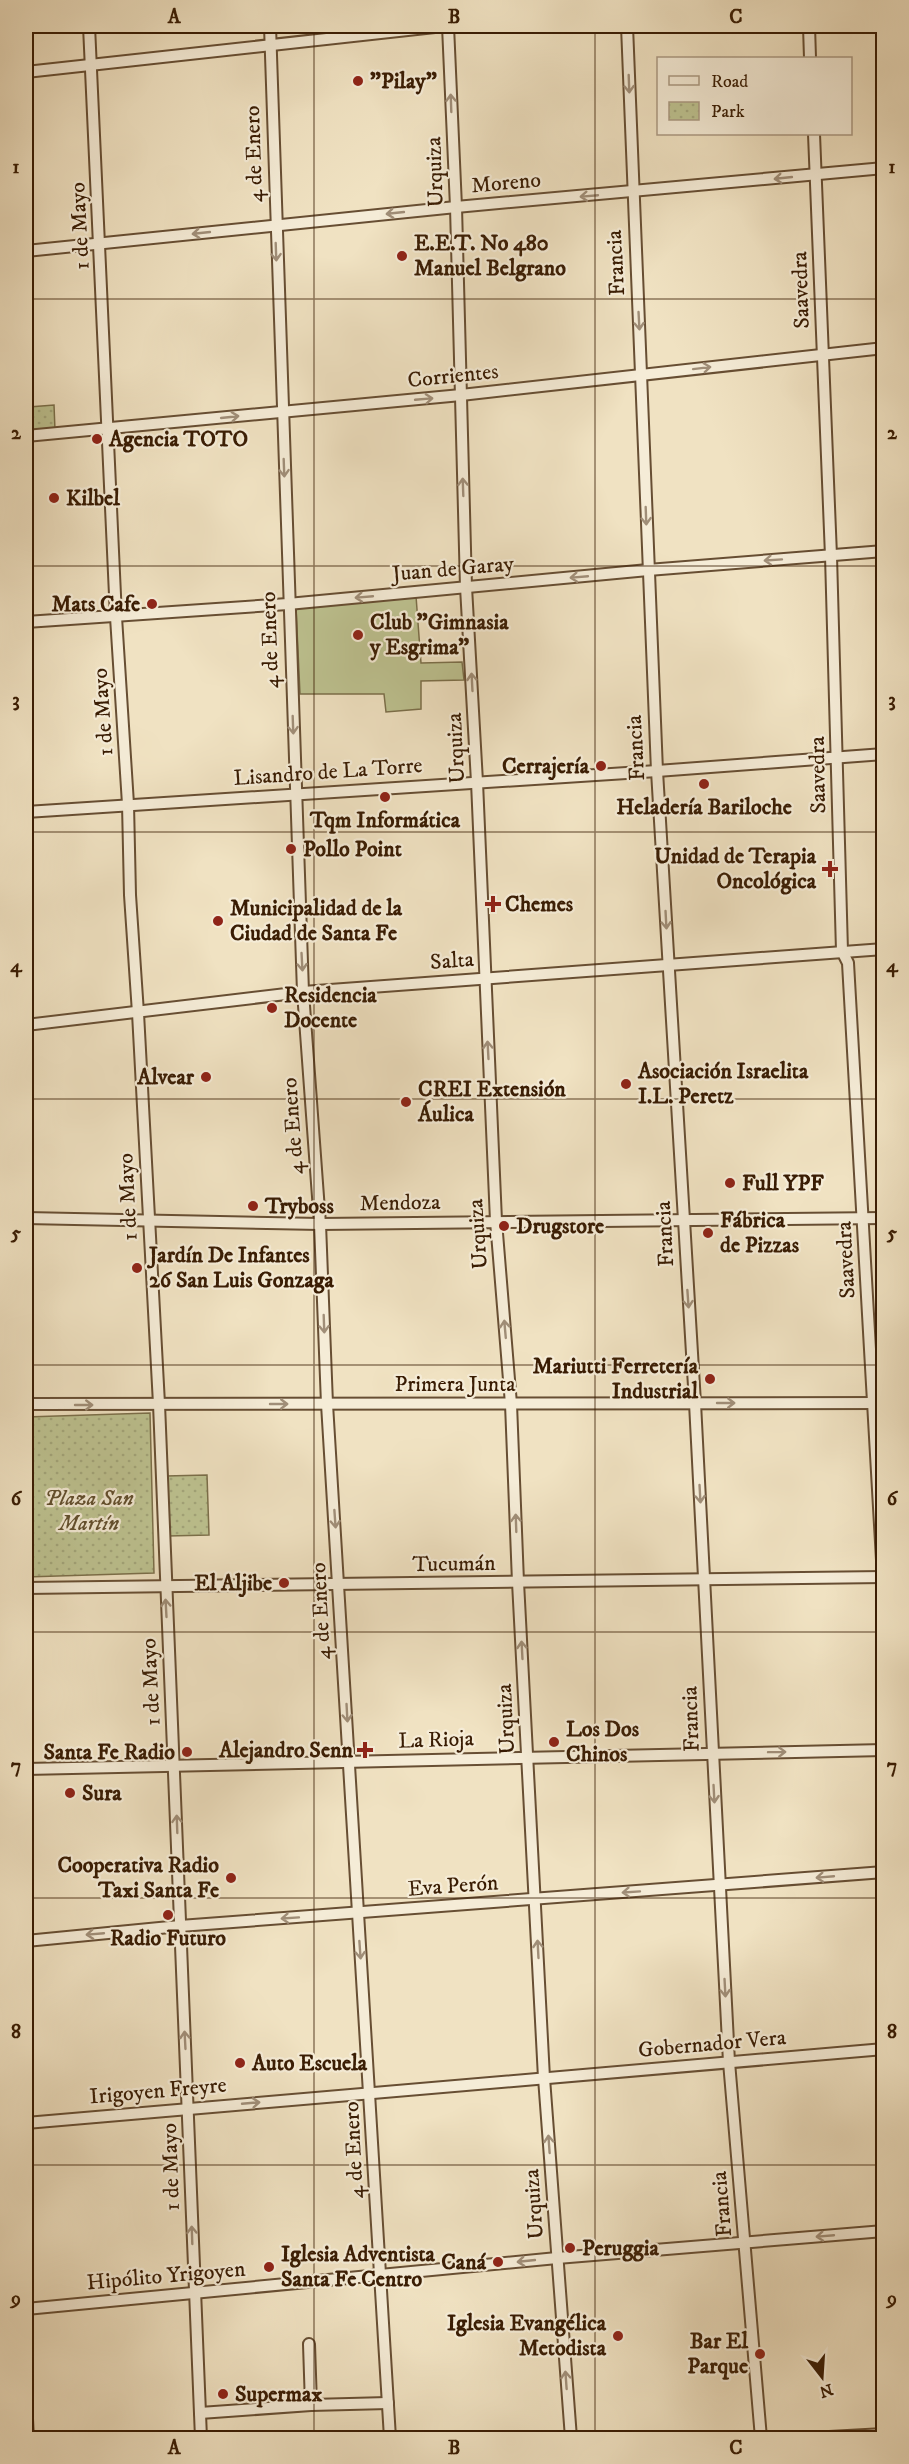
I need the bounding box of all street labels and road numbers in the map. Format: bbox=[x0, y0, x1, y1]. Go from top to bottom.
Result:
street label: 4 de Enero bbox=[239, 105, 269, 203]
street label: Urquiza bbox=[420, 136, 450, 208]
street label: Moreno bbox=[470, 167, 542, 199]
street label: 1 de Mayo bbox=[64, 181, 96, 271]
street label: Francia bbox=[601, 229, 631, 297]
street label: Saavedra bbox=[786, 250, 816, 329]
street label: Corrientes bbox=[406, 358, 500, 394]
street label: Juan de Garay bbox=[389, 550, 515, 588]
street label: 4 de Enero bbox=[255, 591, 285, 689]
street label: 1 de Mayo bbox=[86, 667, 120, 757]
street label: Urquiza bbox=[441, 711, 471, 784]
street label: Francia bbox=[621, 714, 651, 782]
street label: Saavedra bbox=[804, 735, 832, 814]
street label: Lisandro de La Torre bbox=[233, 752, 423, 792]
street label: Salta bbox=[429, 946, 475, 976]
street label: 4 de Enero bbox=[276, 1077, 310, 1175]
street label: 1 de Mayo bbox=[112, 1152, 144, 1242]
street label: Mendoza bbox=[359, 1189, 441, 1217]
street label: Urquiza bbox=[462, 1197, 494, 1270]
street label: Francia bbox=[650, 1200, 680, 1268]
street label: Saavedra bbox=[830, 1220, 862, 1299]
street label: Primera Junta bbox=[394, 1371, 516, 1398]
street label: Tucumán bbox=[412, 1550, 496, 1578]
street label: 4 de Enero bbox=[305, 1562, 337, 1660]
street label: 1 de Mayo bbox=[135, 1637, 167, 1727]
street label: Urquiza bbox=[491, 1682, 521, 1755]
street label: Francia bbox=[676, 1685, 706, 1752]
street label: La Rioja bbox=[398, 1725, 475, 1755]
street label: Eva Perón bbox=[407, 1869, 500, 1903]
street label: Gobernador Vera bbox=[637, 2024, 788, 2064]
street label: Irigoyen Freyre bbox=[88, 2072, 228, 2110]
street label: 4 de Enero bbox=[338, 2101, 370, 2199]
street label: 1 de Mayo bbox=[156, 2123, 186, 2211]
street label: Urquiza bbox=[518, 2167, 550, 2240]
street label: Francia bbox=[706, 2169, 738, 2238]
street label: Hipólito Yrigoyen bbox=[86, 2256, 247, 2296]

